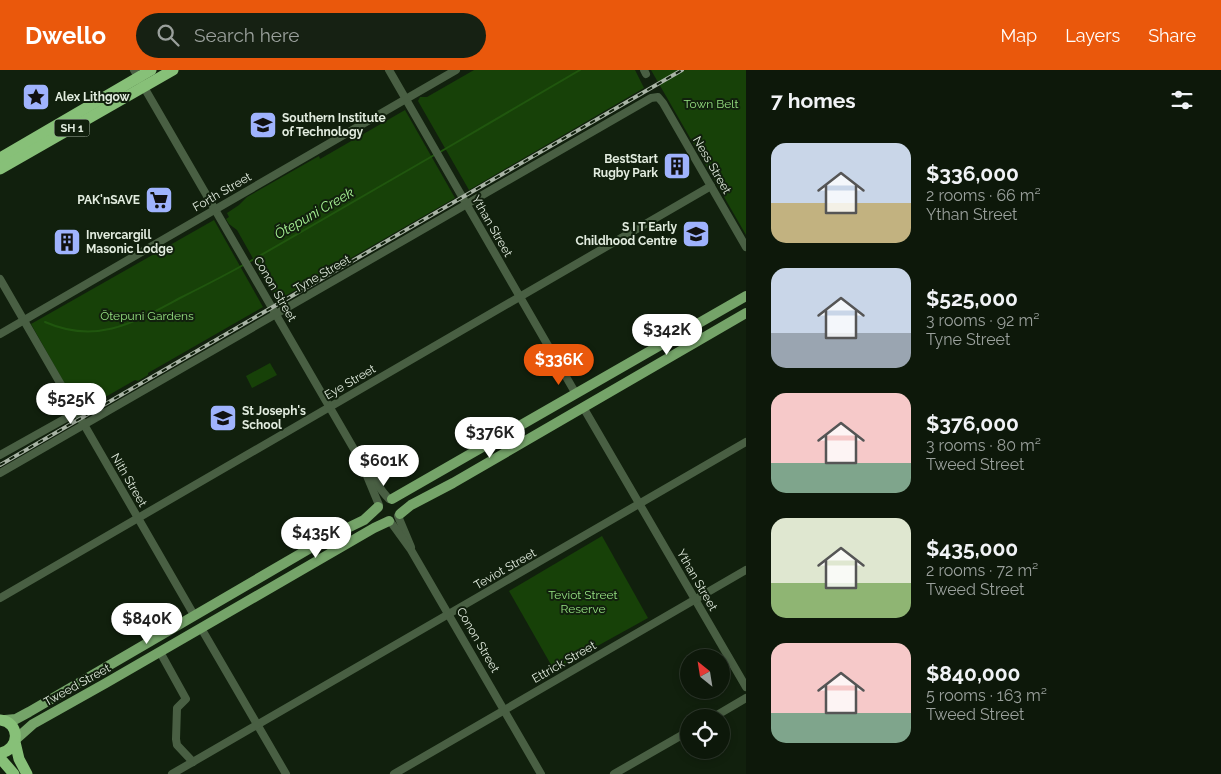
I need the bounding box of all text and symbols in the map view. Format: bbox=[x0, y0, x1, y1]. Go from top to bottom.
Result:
search box bbox=[136, 13, 486, 58]
text: Dwello bbox=[25, 21, 106, 50]
icon: search bbox=[154, 21, 182, 49]
text: Search here bbox=[194, 24, 300, 46]
text: Map bbox=[1001, 25, 1037, 46]
text: Layers bbox=[1065, 25, 1120, 46]
text: Share bbox=[1148, 25, 1196, 46]
place icon: Alex Lithgow bbox=[21, 82, 51, 112]
icon: filters bbox=[1168, 86, 1196, 114]
text: 7 homes bbox=[771, 88, 856, 113]
place label: Alex Lithgow bbox=[55, 90, 131, 104]
park label: Town Belt bbox=[683, 97, 739, 111]
school or university icon: Southern Institute of Technology bbox=[248, 110, 278, 140]
place label: Southern Institute of Technology bbox=[282, 111, 386, 139]
road number: SH 1 bbox=[54, 119, 90, 136]
street label: Ness Street bbox=[690, 134, 734, 196]
building icon: BestStart Rugby Park bbox=[662, 151, 692, 181]
place label: BestStart Rugby Park bbox=[593, 152, 658, 180]
text: $336,000 bbox=[926, 161, 1019, 186]
icon: home bbox=[811, 163, 871, 223]
street label: Forth Street bbox=[190, 170, 254, 214]
water label: Ōtepuni Creek bbox=[271, 183, 357, 242]
supermarket icon: PAK'nSAVE bbox=[144, 185, 174, 215]
text: 2 rooms · 66 m² bbox=[926, 186, 1041, 205]
place label: PAK'nSAVE bbox=[77, 193, 140, 207]
street label: Ythan Street bbox=[469, 193, 515, 259]
text: Ythan Street bbox=[926, 205, 1017, 224]
school or university icon: S I T Early Childhood Centre bbox=[681, 219, 711, 249]
place label: S I T Early Childhood Centre bbox=[576, 220, 677, 248]
building icon: Invercargill Masonic Lodge bbox=[52, 227, 82, 257]
place label: Invercargill Masonic Lodge bbox=[86, 228, 173, 256]
street label: Tyne Street bbox=[291, 252, 353, 296]
street label: Conon Street bbox=[251, 254, 299, 324]
text: $525,000 bbox=[926, 286, 1018, 311]
icon: home bbox=[811, 288, 871, 348]
park label: Ōtepuni Gardens bbox=[100, 309, 194, 323]
text: 3 rooms · 92 m² bbox=[926, 311, 1039, 330]
pin: $342K bbox=[632, 314, 702, 356]
text: $342K bbox=[643, 320, 691, 339]
text: Tyne Street bbox=[926, 330, 1010, 349]
pin: $336K bbox=[524, 344, 594, 386]
text: $336K bbox=[535, 350, 583, 369]
street label: Eye Street bbox=[322, 362, 378, 402]
pin: $525K bbox=[36, 382, 106, 425]
text: $525K bbox=[47, 389, 95, 408]
school or university icon: St Joseph's School bbox=[208, 403, 238, 433]
place label: St Joseph's School bbox=[242, 404, 306, 432]
text: $376,000 bbox=[926, 411, 1019, 436]
icon: home bbox=[811, 413, 871, 473]
pin: $376K bbox=[455, 416, 525, 459]
text: $376K bbox=[466, 423, 514, 442]
text: 3 rooms · 80 m² bbox=[926, 436, 1041, 455]
pin: $601K bbox=[349, 444, 419, 487]
street label: Nith Street bbox=[108, 451, 150, 509]
text: $601K bbox=[360, 451, 408, 470]
text: Tweed Street bbox=[926, 455, 1024, 474]
pin: $435K bbox=[281, 516, 351, 559]
text: $435K bbox=[292, 523, 340, 542]
text: $435,000 bbox=[926, 536, 1018, 561]
icon: home bbox=[811, 538, 871, 598]
street label: Teviot Street bbox=[472, 546, 538, 592]
street label: Ythan Street bbox=[674, 547, 720, 613]
text: 2 rooms · 72 m² bbox=[926, 561, 1038, 580]
text: Tweed Street bbox=[926, 580, 1024, 599]
park label: Teviot Street Reserve bbox=[548, 588, 618, 616]
pin: $840K bbox=[112, 602, 182, 645]
street label: Conon Street bbox=[454, 605, 502, 675]
text: $840K bbox=[122, 609, 172, 628]
street label: Ettrick Street bbox=[530, 638, 598, 686]
north arrow bbox=[680, 649, 730, 699]
map controls bbox=[680, 649, 730, 759]
street label: Tweed Street bbox=[41, 661, 113, 709]
text: $840,000 bbox=[926, 661, 1020, 686]
icon: home bbox=[811, 663, 871, 723]
text: 5 rooms · 163 m² bbox=[926, 686, 1047, 705]
text: Tweed Street bbox=[926, 705, 1024, 724]
button: locate bbox=[680, 709, 730, 759]

